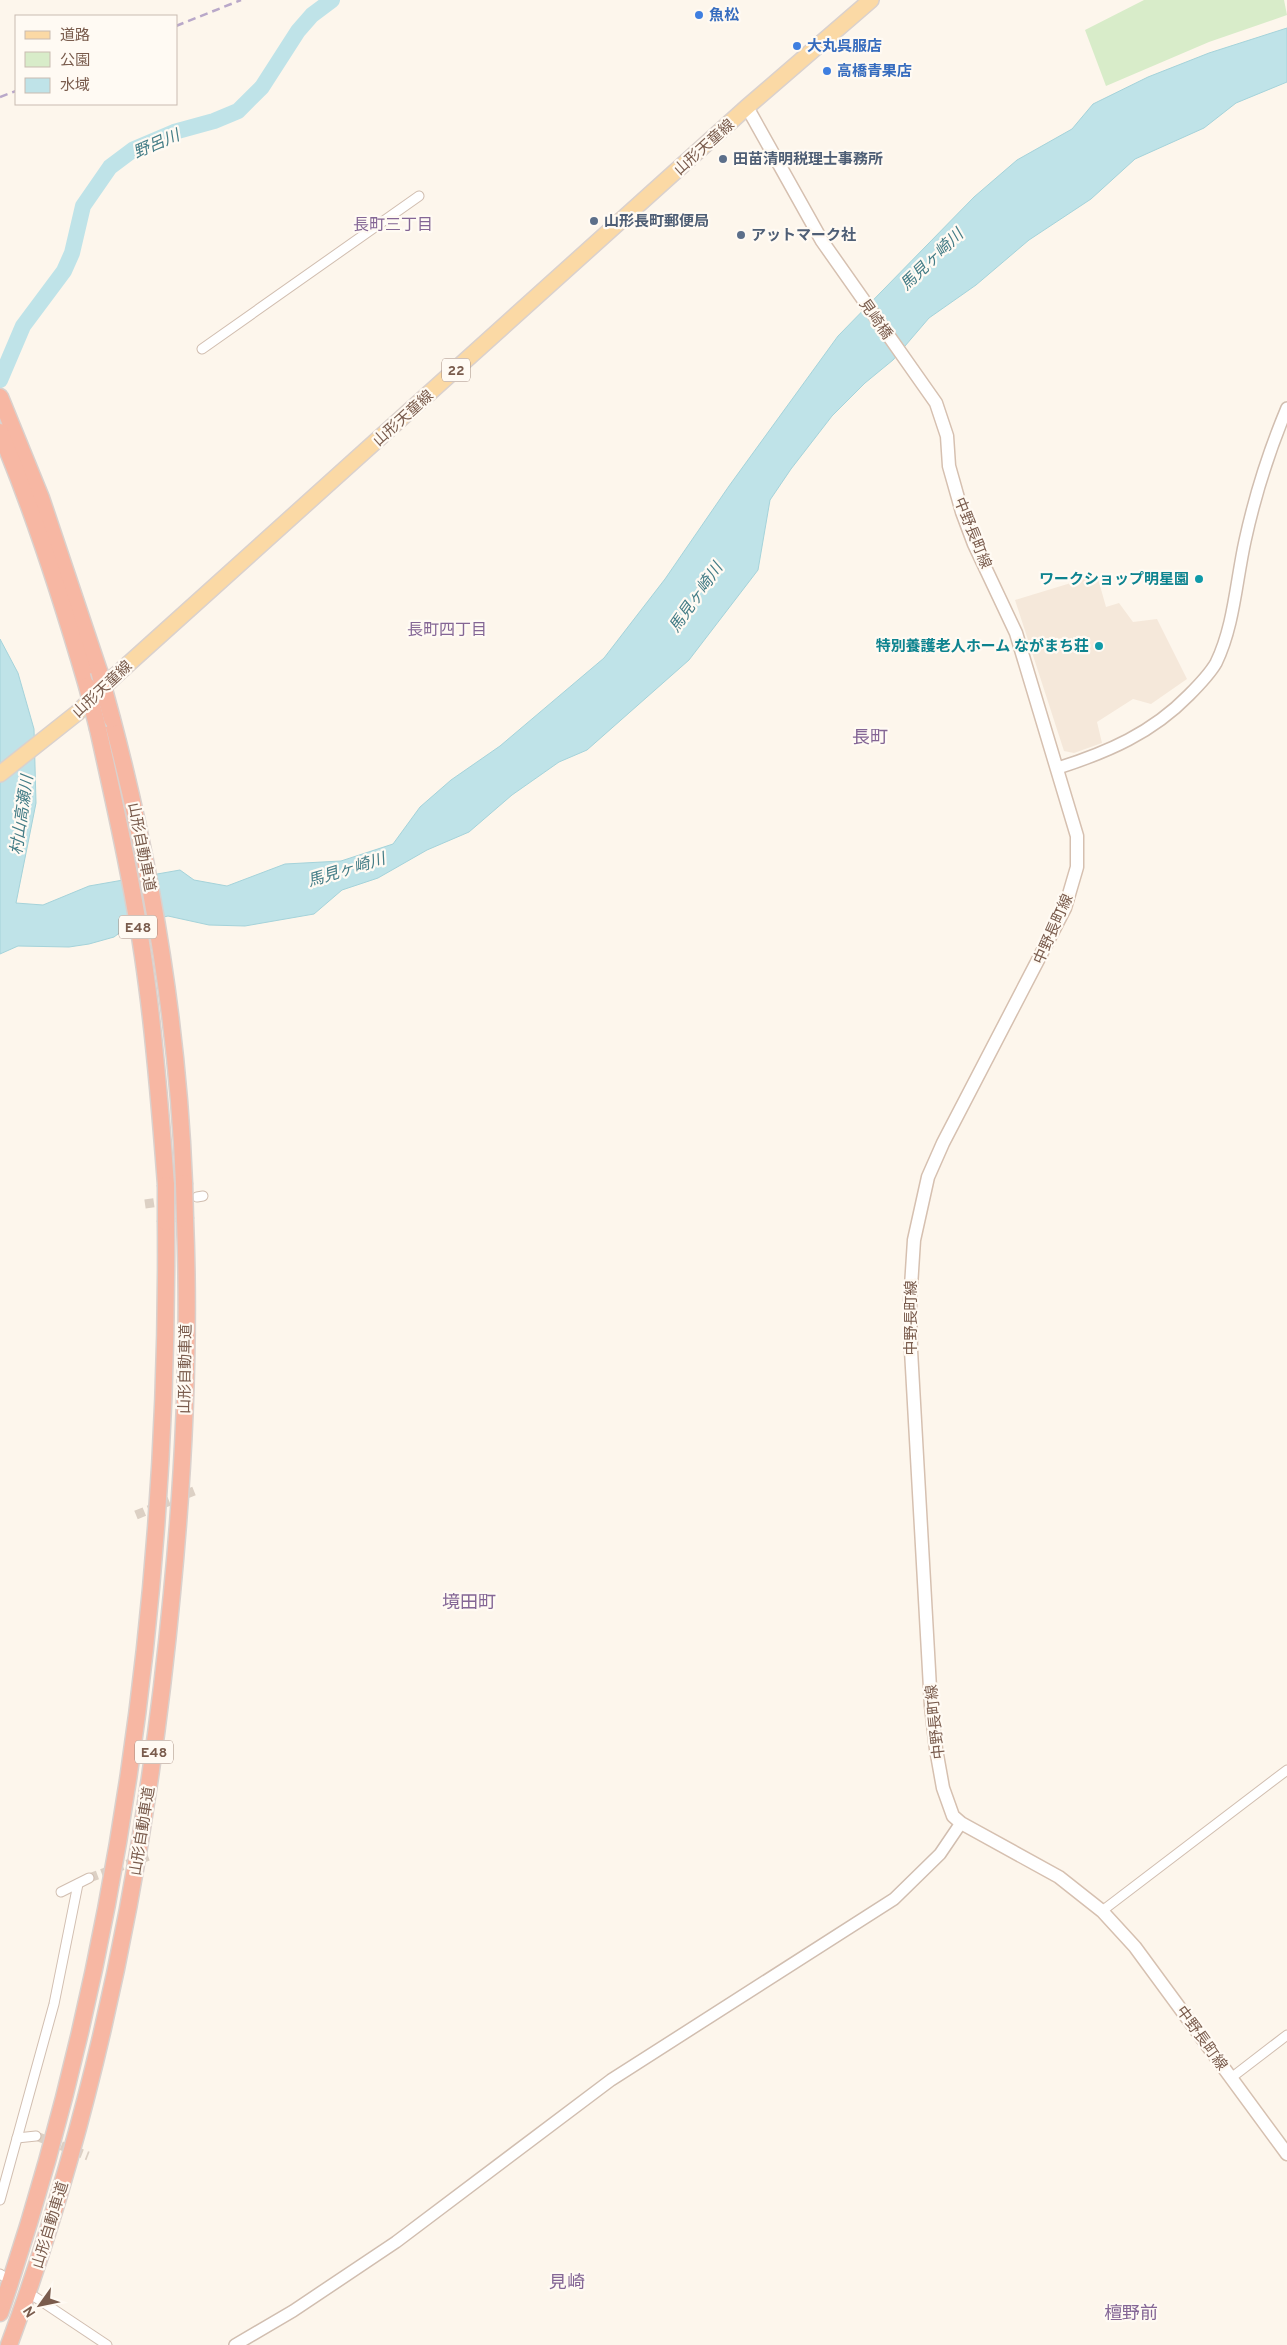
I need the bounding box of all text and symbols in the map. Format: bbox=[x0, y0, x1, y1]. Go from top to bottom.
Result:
place label: 魚松 bbox=[709, 7, 739, 26]
marker: 魚松 bbox=[693, 9, 705, 21]
legend bbox=[15, 15, 178, 105]
text: 道路 bbox=[60, 27, 90, 46]
place label: 大丸呉服店 bbox=[807, 38, 882, 57]
marker: 大丸呉服店 bbox=[791, 40, 803, 52]
text: 公園 bbox=[60, 52, 90, 71]
place label: 高橋青果店 bbox=[837, 63, 912, 82]
marker: 高橋青果店 bbox=[821, 65, 833, 77]
text: 水域 bbox=[60, 77, 90, 96]
street label: 山形天童線 bbox=[671, 116, 739, 180]
water label: 野呂川 bbox=[131, 125, 185, 163]
place label: 田苗清明税理士事務所 bbox=[733, 151, 883, 170]
marker: 田苗清明税理士事務所 bbox=[717, 153, 729, 165]
place label: 山形長町郵便局 bbox=[604, 213, 709, 232]
marker: 山形長町郵便局 bbox=[588, 215, 600, 227]
district label: 長町三丁目 bbox=[353, 216, 433, 236]
water label: 馬見ヶ崎川 bbox=[897, 224, 970, 295]
place label: アットマーク社 bbox=[751, 226, 856, 246]
marker: アットマーク社 bbox=[735, 229, 747, 241]
street label: 見崎橋 bbox=[854, 296, 895, 344]
road number: 22 bbox=[442, 358, 470, 382]
street label: 山形天童線 bbox=[370, 387, 438, 451]
street label: 中野長町線 bbox=[949, 495, 994, 572]
water label: 馬見ヶ崎川 bbox=[665, 558, 729, 637]
place label: ワークショップ明星園 bbox=[1039, 571, 1189, 590]
marker: ワークショップ明星園 bbox=[1193, 573, 1205, 585]
district label: 長町四丁目 bbox=[407, 621, 487, 641]
place label: 特別養護老人ホーム ながまち荘 bbox=[876, 638, 1089, 657]
marker: 特別養護老人ホーム ながまち荘 bbox=[1093, 640, 1105, 652]
street label: 山形天童線 bbox=[69, 658, 137, 723]
district label: 長町 bbox=[852, 727, 888, 750]
water label: 村山高瀬川 bbox=[8, 772, 39, 856]
street label: 山形自動車道 bbox=[123, 801, 158, 893]
water label: 馬見ヶ崎川 bbox=[305, 849, 390, 892]
street label: 中野長町線 bbox=[1030, 891, 1078, 968]
road number: E48 bbox=[119, 916, 157, 939]
street label: 中野長町線 bbox=[903, 1280, 922, 1356]
street label: 山形自動車道 bbox=[176, 1324, 197, 1414]
district label: 境田町 bbox=[442, 1592, 496, 1615]
street label: 中野長町線 bbox=[923, 1684, 950, 1760]
road number: E48 bbox=[135, 1740, 173, 1764]
street label: 山形自動車道 bbox=[127, 1785, 160, 1877]
street label: 中野長町線 bbox=[1171, 2003, 1231, 2075]
street label: 山形自動車道 bbox=[29, 2180, 74, 2271]
district label: 見崎 bbox=[549, 2272, 585, 2295]
north arrow bbox=[15, 2280, 65, 2330]
text: N bbox=[20, 2302, 40, 2320]
district label: 檀野前 bbox=[1104, 2303, 1158, 2326]

